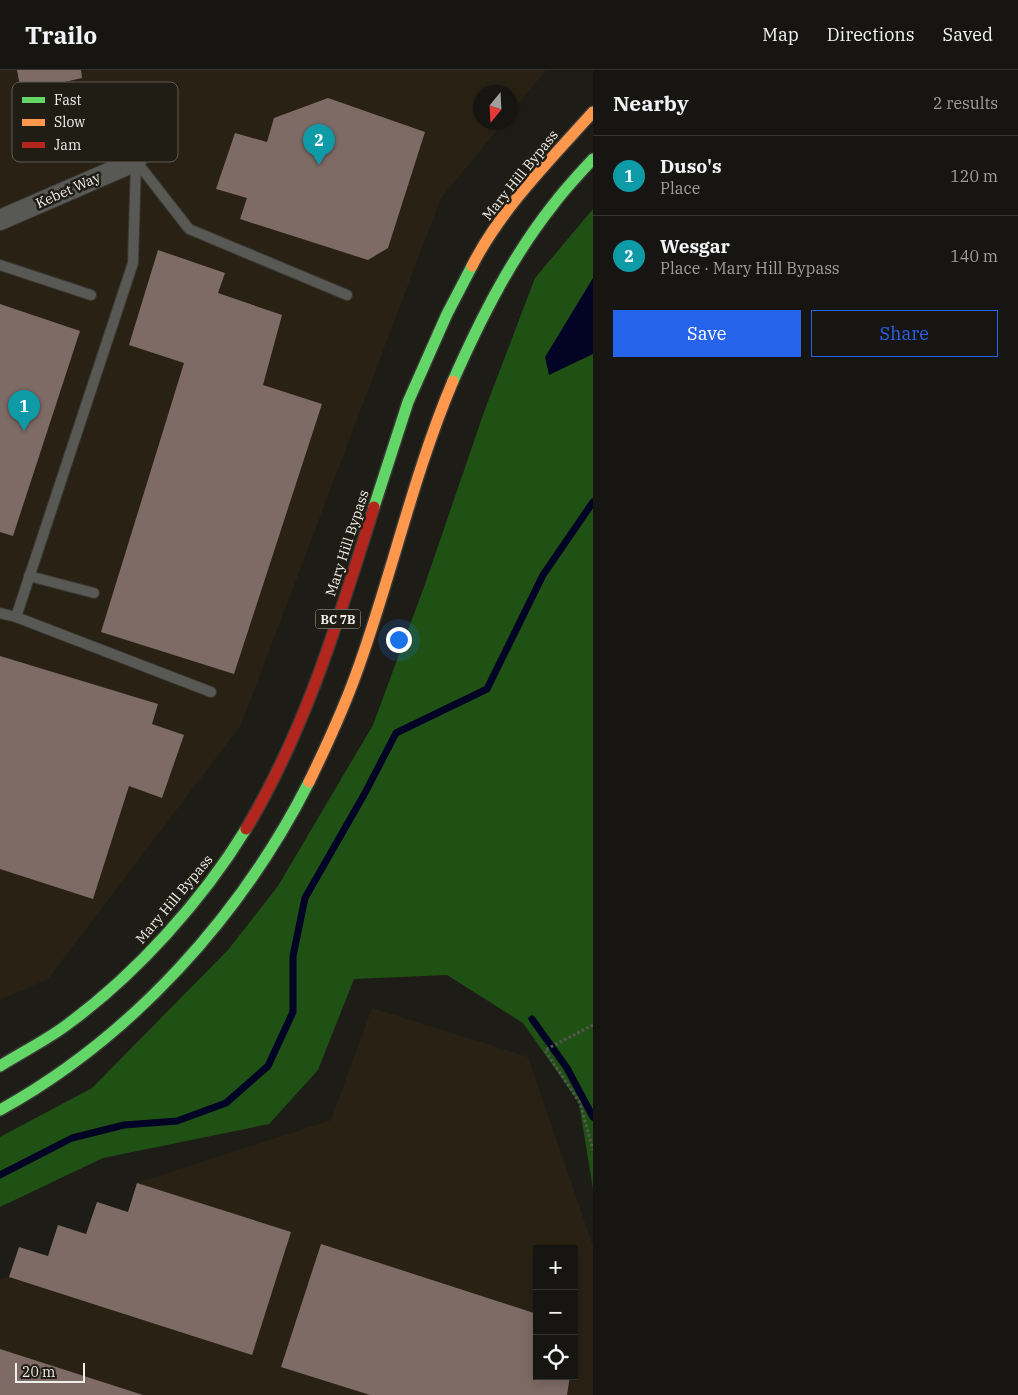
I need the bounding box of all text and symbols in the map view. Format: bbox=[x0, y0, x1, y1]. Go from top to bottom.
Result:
text: Trailo bbox=[25, 19, 97, 51]
text: Map bbox=[762, 23, 799, 46]
text: Directions bbox=[827, 23, 915, 46]
text: Saved bbox=[943, 23, 993, 46]
legend bbox=[12, 82, 178, 162]
north arrow bbox=[473, 85, 518, 130]
text: Nearby bbox=[613, 89, 689, 117]
text: Fast bbox=[54, 91, 82, 109]
text: 2 results bbox=[933, 93, 998, 113]
text: Slow bbox=[54, 113, 85, 131]
pin: 2 bbox=[303, 124, 335, 165]
street label: Mary Hill Bypass bbox=[478, 126, 562, 224]
text: Jam bbox=[54, 136, 81, 154]
text: Duso's bbox=[660, 154, 722, 178]
text: 1 bbox=[624, 166, 634, 186]
text: 120 m bbox=[950, 166, 998, 186]
street label: Kebet Way bbox=[33, 168, 104, 212]
text: Place bbox=[660, 178, 700, 198]
text: Wesgar bbox=[660, 234, 730, 258]
text: 2 bbox=[624, 246, 634, 266]
text: 140 m bbox=[950, 246, 998, 266]
text: Place · Mary Hill Bypass bbox=[660, 258, 840, 278]
button: Save bbox=[613, 310, 801, 357]
button: Share bbox=[811, 310, 998, 357]
pin: 1 bbox=[8, 390, 40, 431]
street label: Mary Hill Bypass bbox=[321, 487, 373, 599]
road number: BC 7B bbox=[316, 610, 360, 628]
your location bbox=[386, 627, 412, 653]
street label: Mary Hill Bypass bbox=[131, 851, 217, 947]
map controls bbox=[533, 1245, 578, 1380]
button: + bbox=[533, 1245, 578, 1290]
button: − bbox=[533, 1290, 578, 1335]
button: locate bbox=[533, 1335, 578, 1380]
scale bar bbox=[15, 1360, 85, 1383]
text: 20 m bbox=[22, 1363, 55, 1381]

